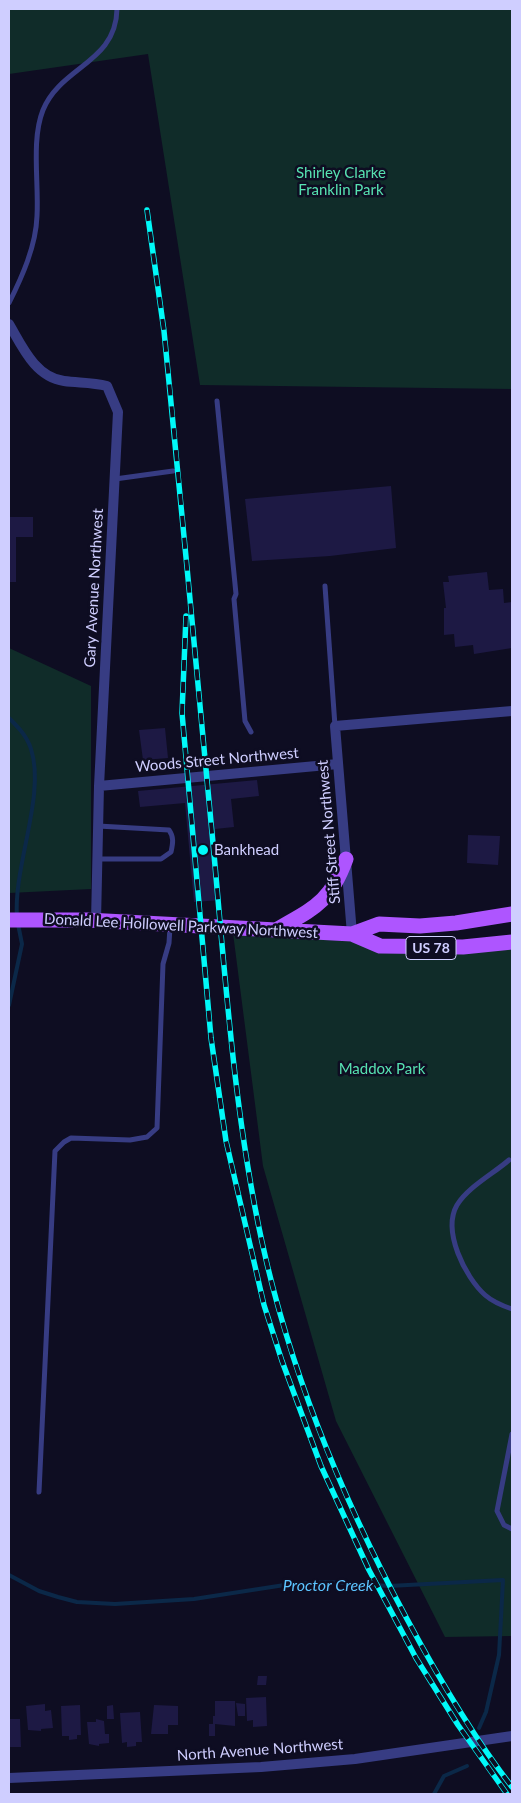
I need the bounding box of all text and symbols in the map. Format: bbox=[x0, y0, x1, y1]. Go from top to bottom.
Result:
park label: Shirley Clarke Franklin Park bbox=[296, 164, 386, 199]
street label: Gary Avenue Northwest bbox=[81, 508, 107, 668]
street label: Woods Street Northwest bbox=[134, 744, 300, 776]
street label: Stiff Street Northwest bbox=[314, 759, 344, 905]
place label: Bankhead bbox=[214, 841, 279, 859]
marker: Bankhead bbox=[196, 843, 210, 857]
street label: Donald Lee Hollowell Parkway Northwest bbox=[44, 910, 318, 942]
road number: US 78 bbox=[406, 936, 456, 960]
park label: Maddox Park bbox=[339, 1060, 425, 1078]
water label: Proctor Creek bbox=[283, 1576, 373, 1596]
street label: North Avenue Northwest bbox=[176, 1735, 344, 1765]

